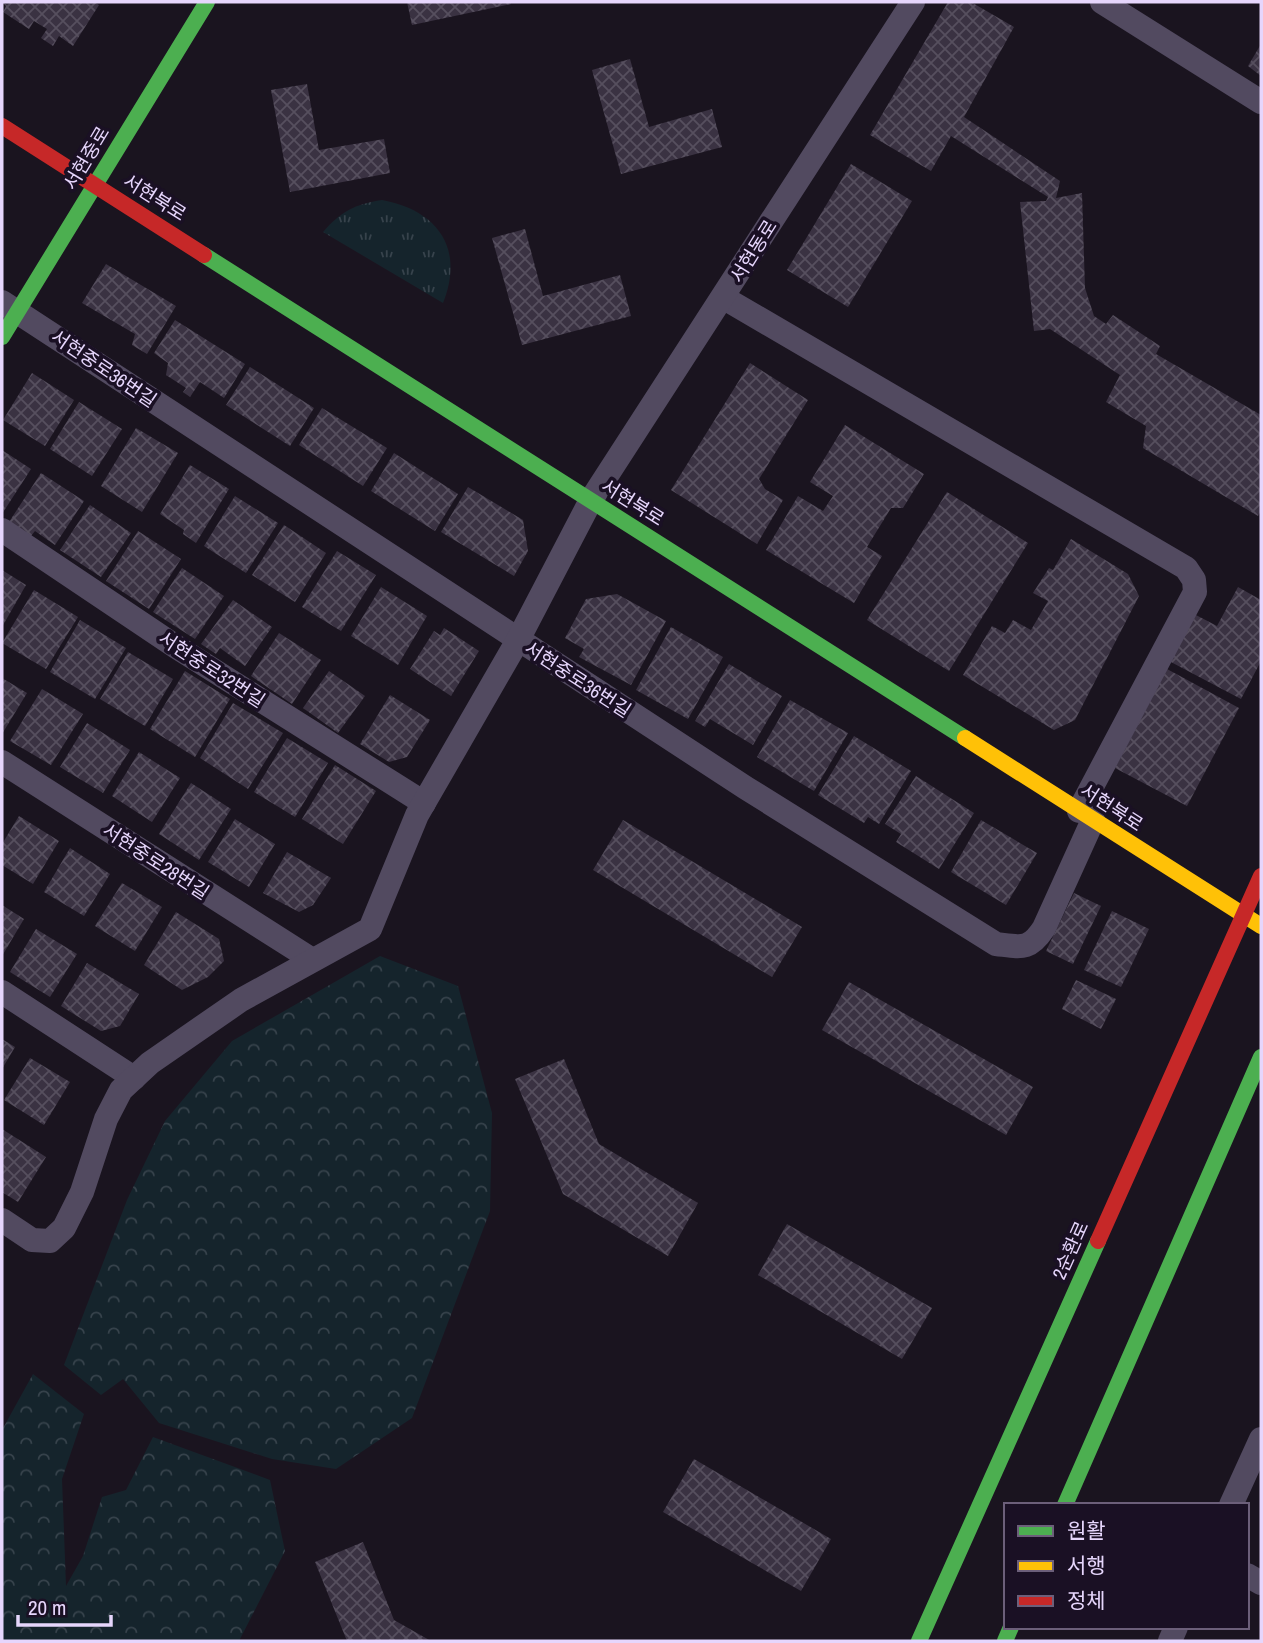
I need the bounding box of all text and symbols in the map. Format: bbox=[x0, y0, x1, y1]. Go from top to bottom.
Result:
street label: 서현중로 bbox=[57, 121, 115, 195]
street label: 서현북로 bbox=[118, 167, 192, 227]
street label: 서현동로 bbox=[723, 214, 783, 288]
street label: 서현중로36번길 bbox=[46, 323, 162, 413]
street label: 서현북로 bbox=[596, 472, 670, 532]
street label: 서현중로32번길 bbox=[154, 625, 270, 713]
street label: 서현중로36번길 bbox=[520, 635, 636, 723]
street label: 서현북로 bbox=[1076, 777, 1148, 837]
street label: 서현중로28번길 bbox=[98, 817, 214, 905]
street label: 2순환로 bbox=[1046, 1217, 1094, 1283]
legend bbox=[1004, 1503, 1249, 1629]
text: 원활 bbox=[1067, 1516, 1106, 1545]
text: 서행 bbox=[1067, 1551, 1106, 1580]
scale bar bbox=[18, 1584, 110, 1628]
text: 정체 bbox=[1067, 1586, 1106, 1615]
text: 20 m bbox=[28, 1593, 66, 1622]

